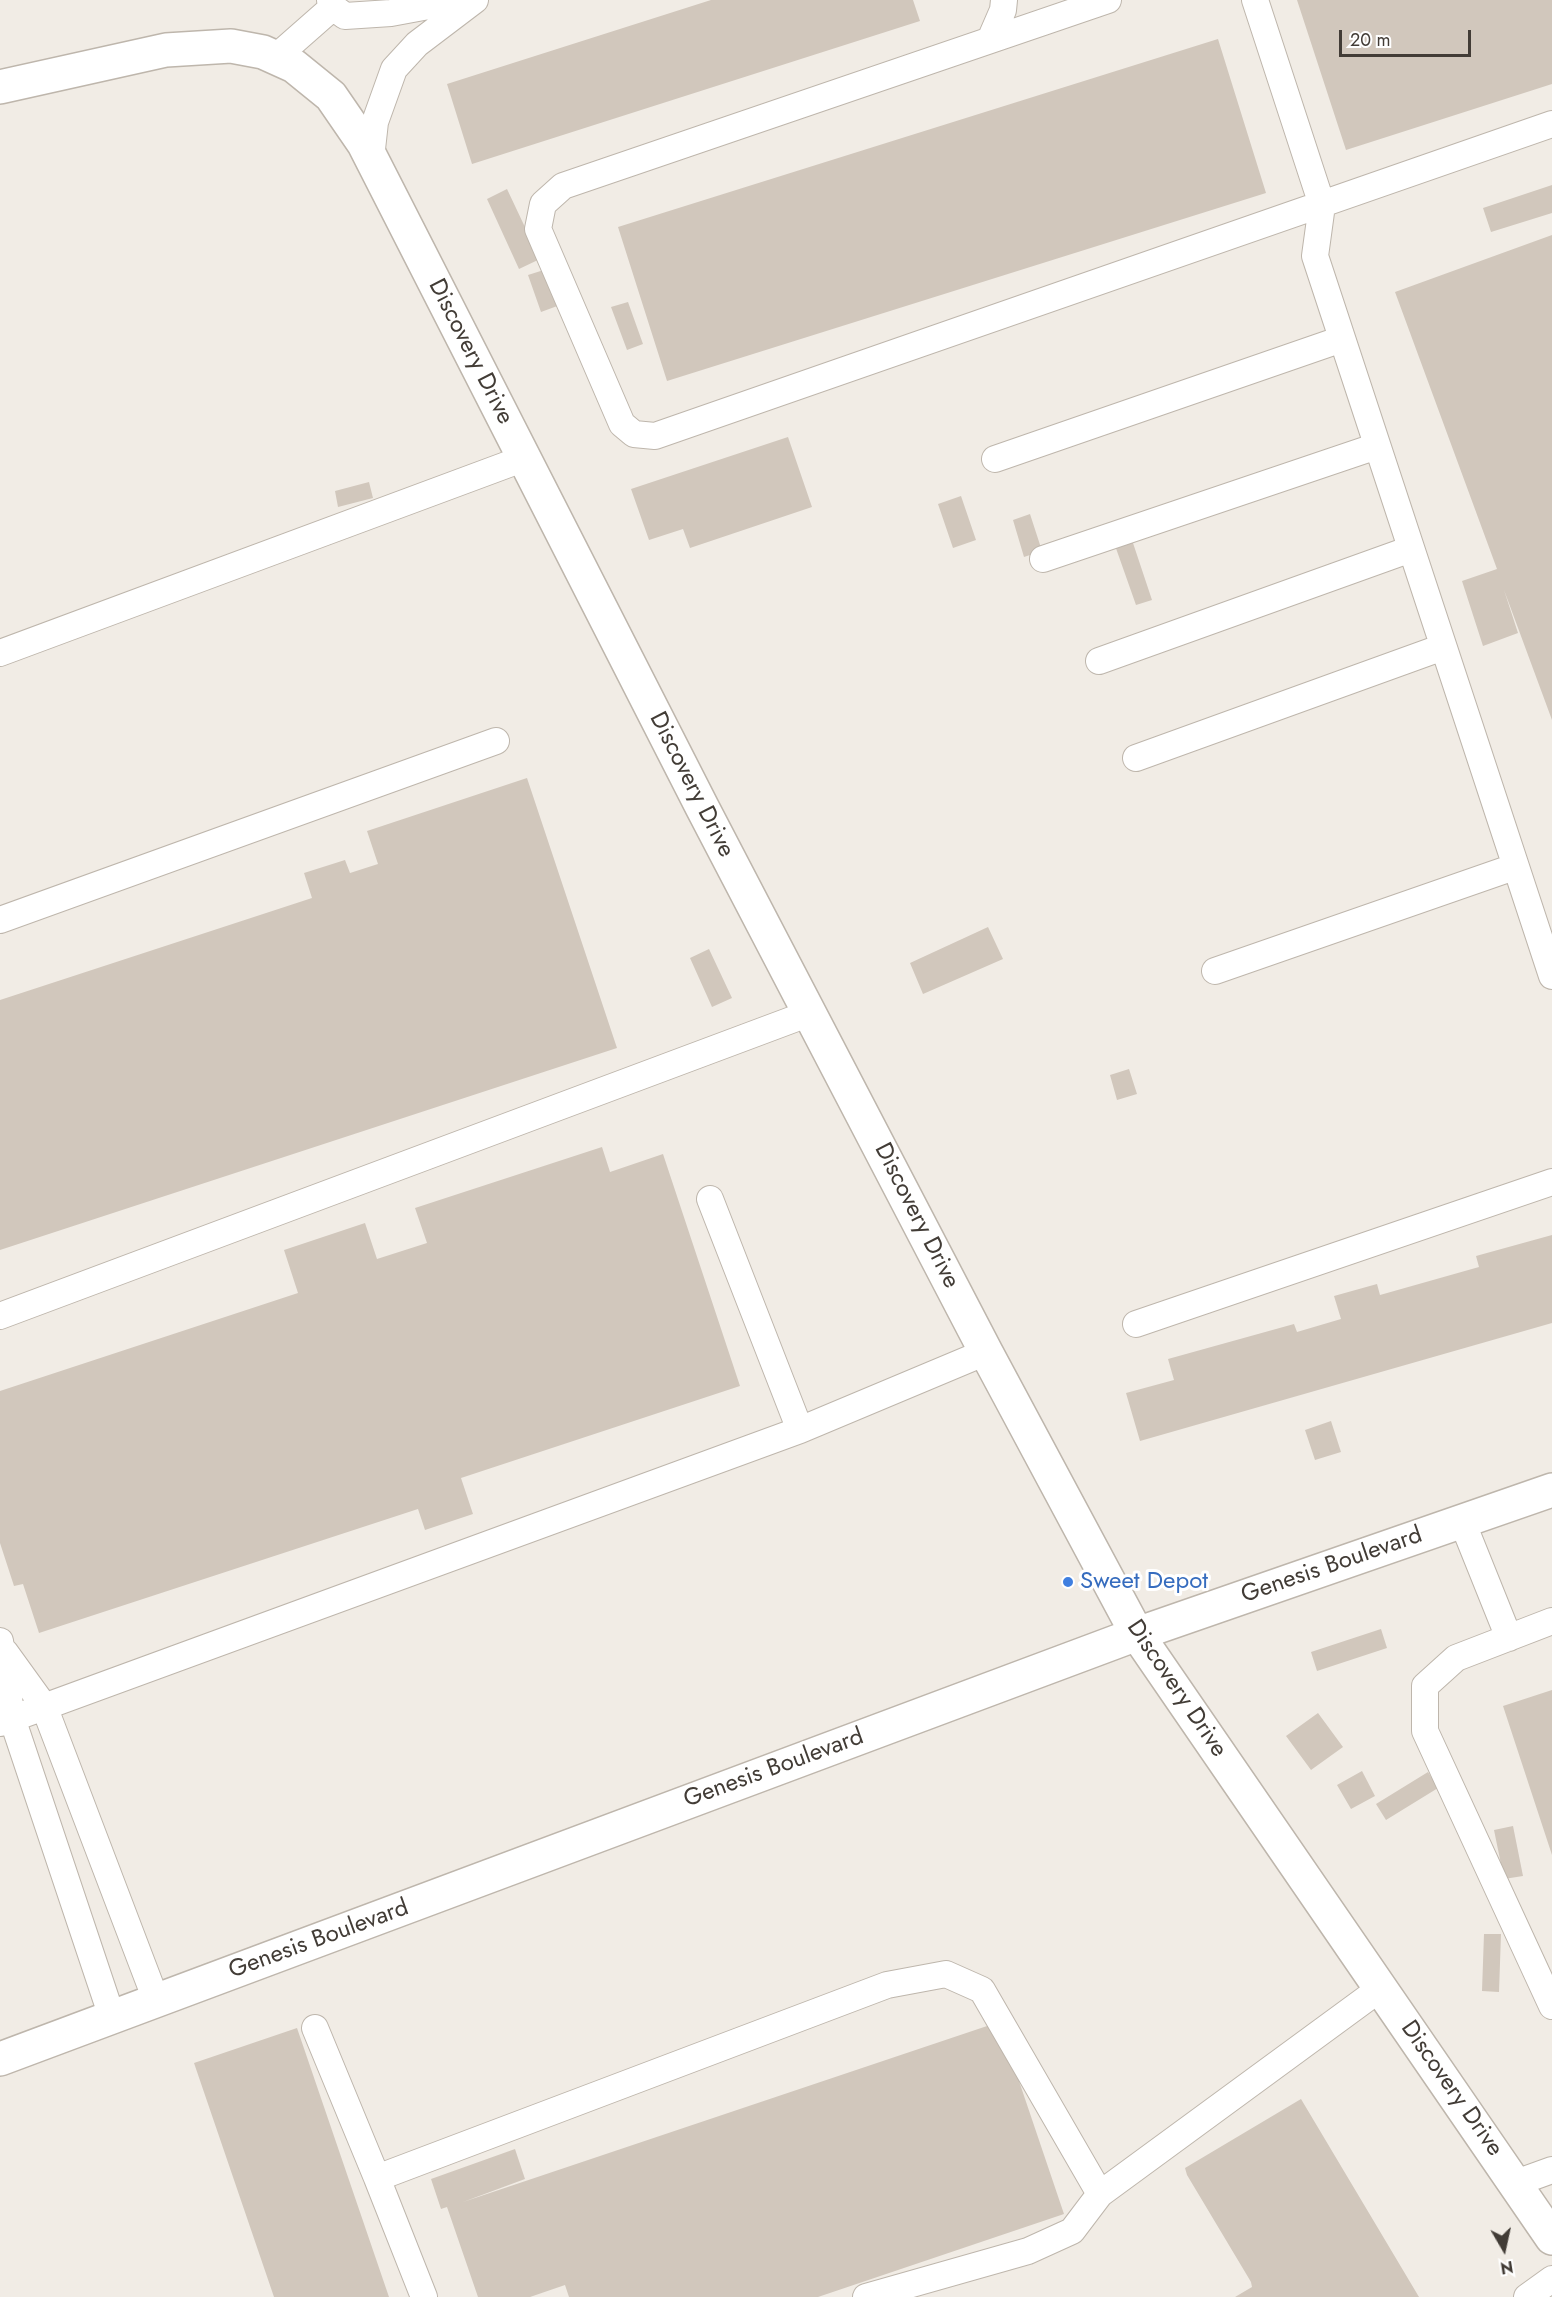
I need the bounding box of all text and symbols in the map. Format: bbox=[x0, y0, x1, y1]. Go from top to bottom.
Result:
scale bar bbox=[1342, 18, 1474, 56]
text: 20 m bbox=[1350, 27, 1390, 53]
street label: Discovery Drive bbox=[421, 275, 519, 429]
street label: Discovery Drive bbox=[642, 708, 740, 862]
street label: Discovery Drive bbox=[867, 1139, 965, 1293]
street label: Genesis Boulevard bbox=[1238, 1522, 1426, 1610]
place label: Sweet Depot bbox=[1080, 1568, 1208, 1596]
marker: Sweet Depot bbox=[1061, 1575, 1075, 1589]
street label: Discovery Drive bbox=[1120, 1615, 1232, 1763]
street label: Genesis Boulevard bbox=[680, 1723, 868, 1815]
street label: Genesis Boulevard bbox=[225, 1894, 413, 1986]
street label: Discovery Drive bbox=[1394, 2016, 1508, 2162]
north arrow bbox=[1474, 2219, 1534, 2279]
text: N bbox=[1499, 2255, 1515, 2280]

